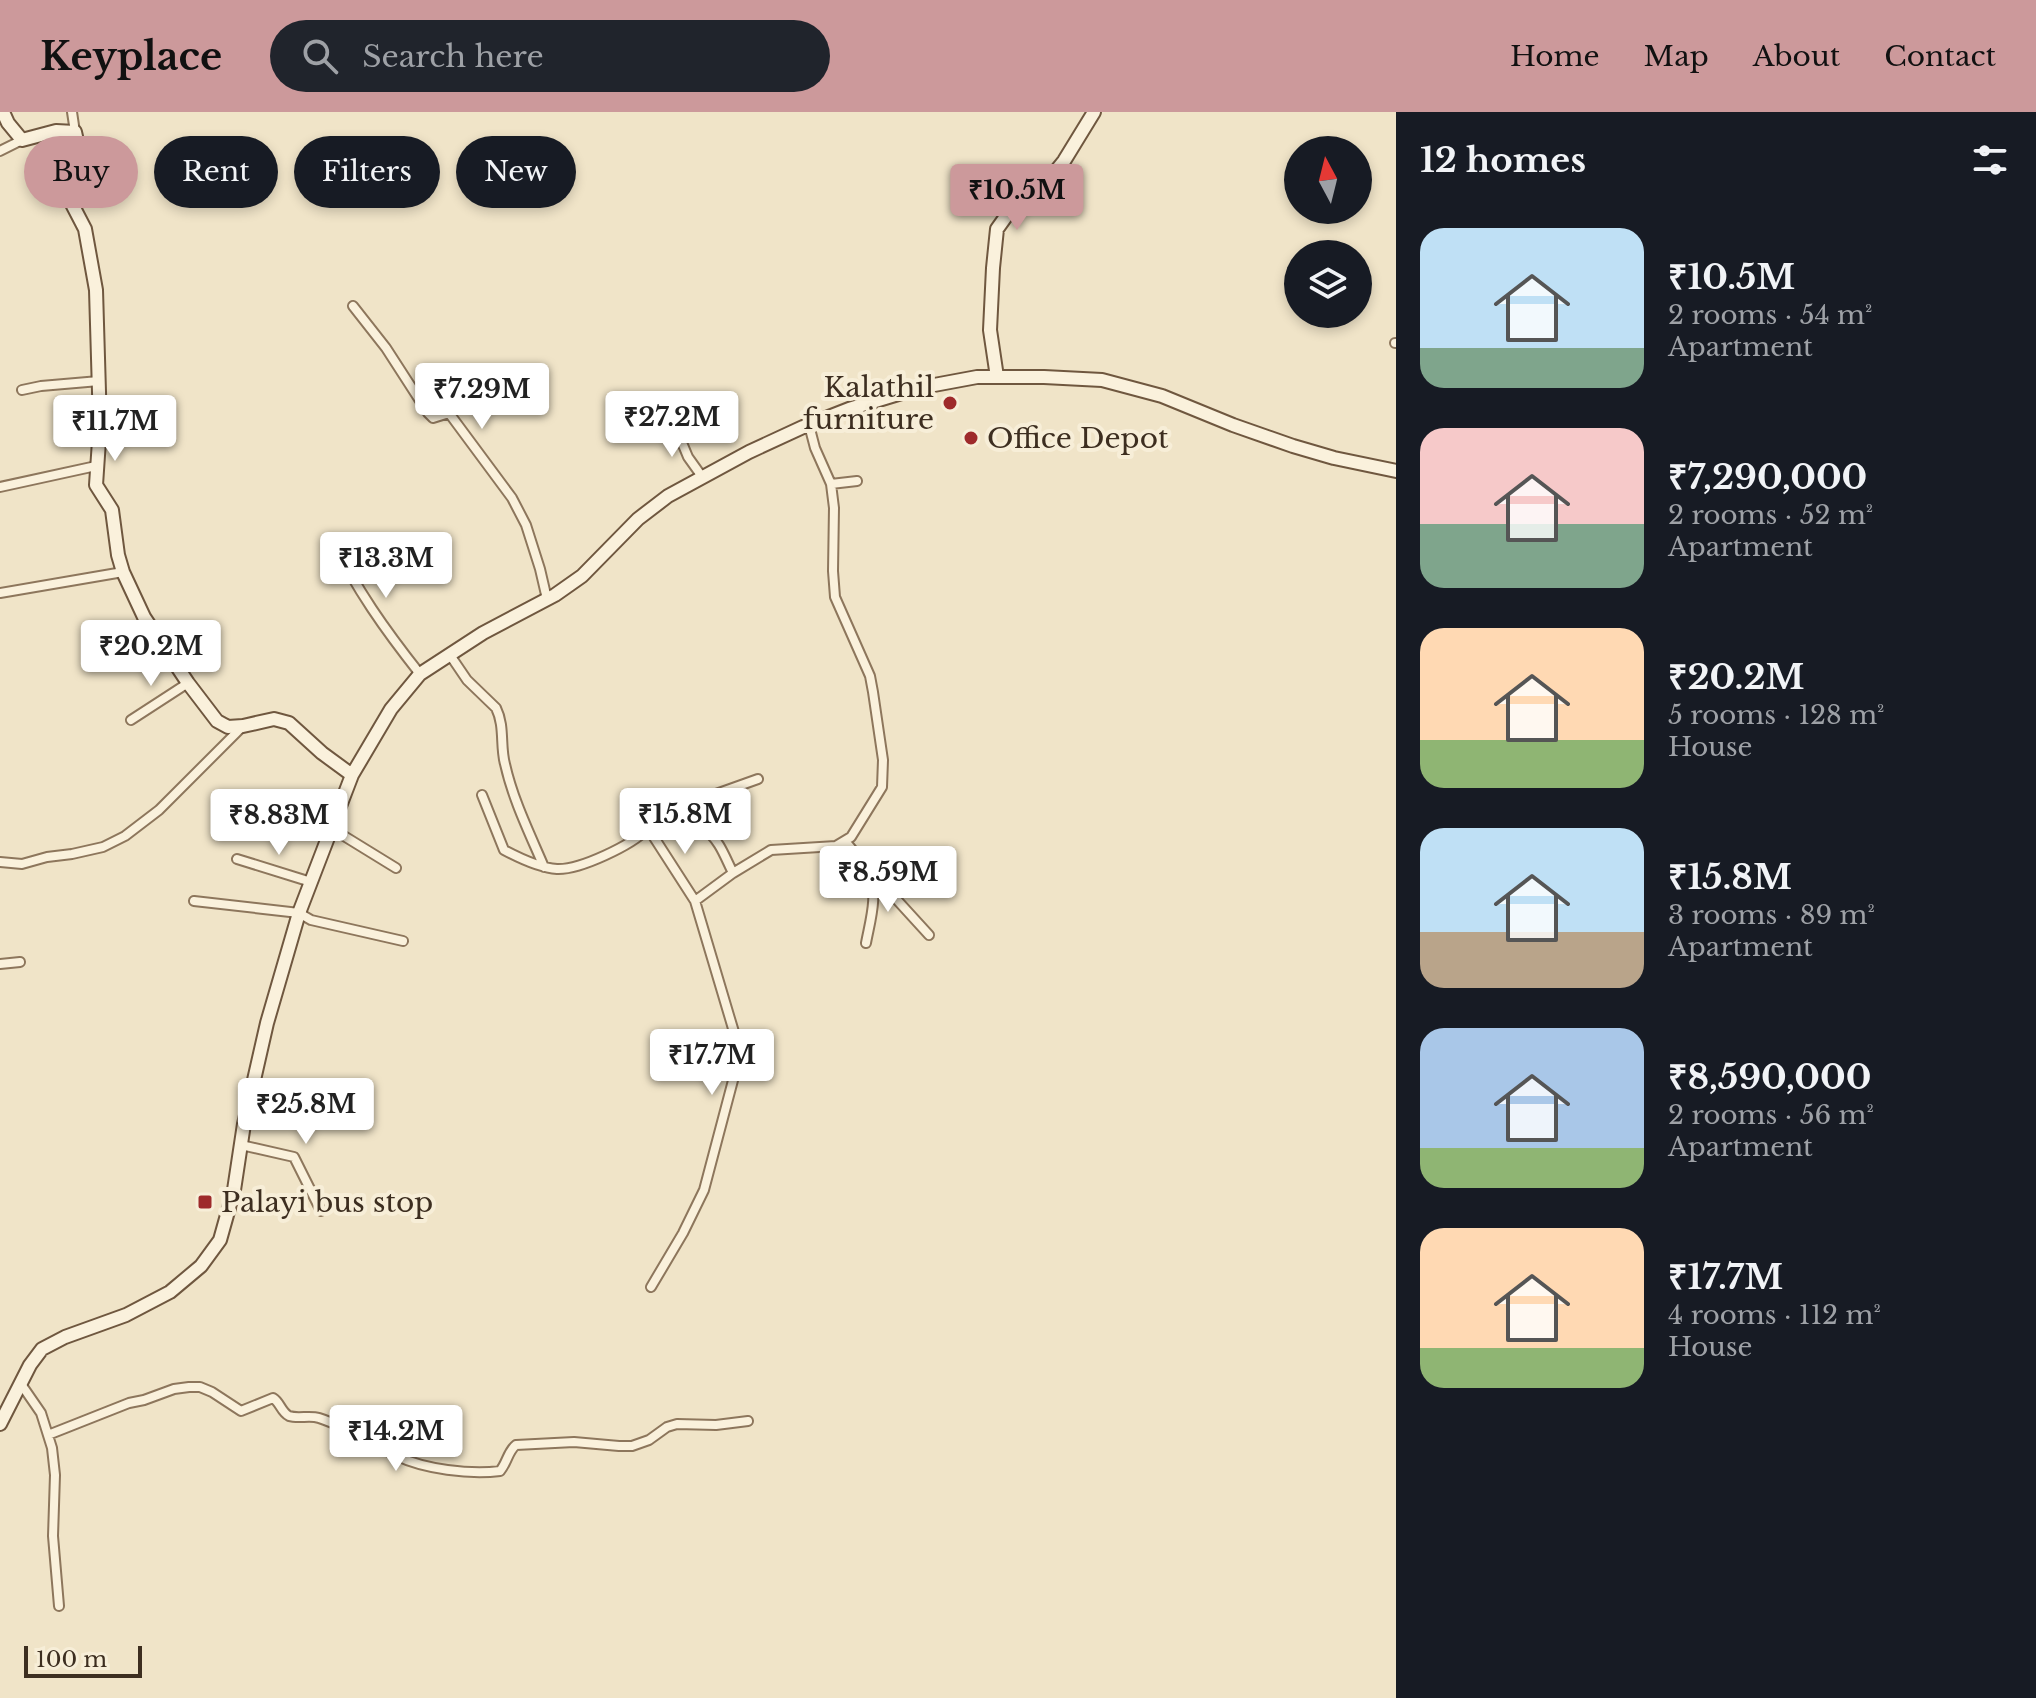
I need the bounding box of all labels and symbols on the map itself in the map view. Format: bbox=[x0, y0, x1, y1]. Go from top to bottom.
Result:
north arrow bbox=[1284, 136, 1372, 224]
pin: ₹10.5M bbox=[952, 164, 1082, 232]
pin: ₹7.29M bbox=[417, 363, 547, 431]
place label: Kalathil furniture bbox=[803, 370, 934, 437]
pin: ₹27.2M bbox=[607, 391, 737, 459]
marker: Kalathil furniture bbox=[941, 394, 959, 412]
pin: ₹11.7M bbox=[50, 395, 180, 463]
place label: Office Depot bbox=[987, 421, 1169, 456]
marker: Office Depot bbox=[962, 429, 980, 447]
pin: ₹13.3M bbox=[321, 532, 451, 600]
pin: ₹20.2M bbox=[86, 620, 216, 688]
pin: ₹15.8M bbox=[620, 788, 750, 856]
pin: ₹8.83M bbox=[214, 789, 344, 857]
pin: ₹8.59M bbox=[823, 846, 953, 914]
pin: ₹17.7M bbox=[647, 1029, 777, 1097]
pin: ₹25.8M bbox=[241, 1078, 371, 1146]
place label: Palayi bus stop bbox=[221, 1185, 433, 1220]
marker: Palayi bus stop bbox=[196, 1193, 214, 1211]
pin: ₹14.2M bbox=[331, 1405, 461, 1473]
scale bar bbox=[24, 1642, 142, 1678]

